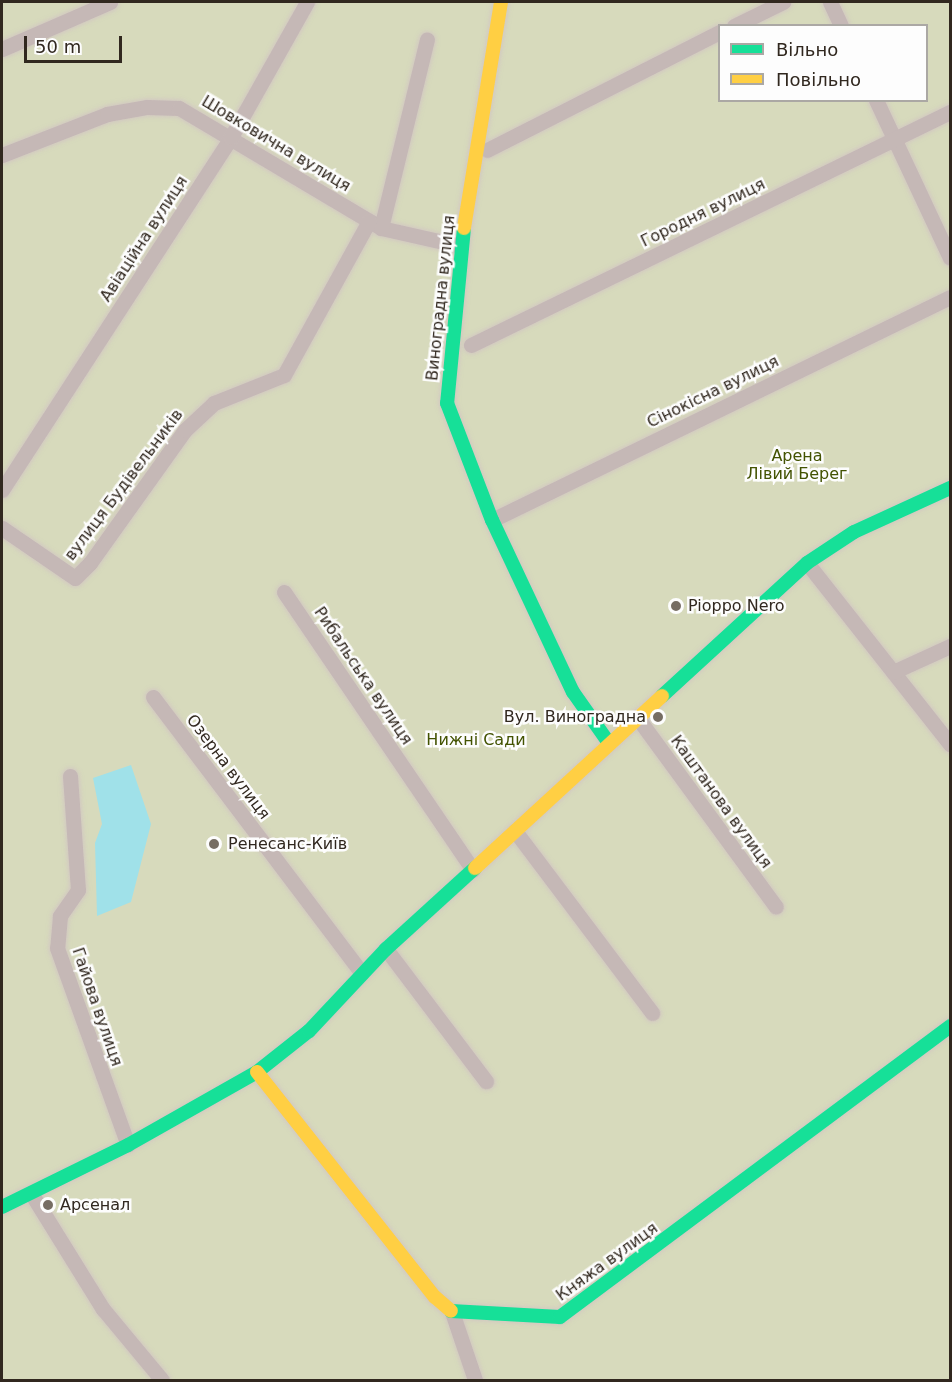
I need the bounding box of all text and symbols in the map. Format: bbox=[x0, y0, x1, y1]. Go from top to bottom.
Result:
scale bar bbox=[27, 24, 124, 62]
legend bbox=[718, 24, 928, 102]
text: 50 m bbox=[35, 36, 81, 57]
text: Вільно bbox=[776, 39, 838, 60]
text: Повільно bbox=[776, 69, 861, 90]
street label: Шовковична вулиця bbox=[198, 92, 354, 196]
street label: Авіаційна вулиця bbox=[96, 173, 192, 305]
street label: Городня вулиця bbox=[638, 175, 768, 251]
street label: Виноградна вулиця bbox=[423, 214, 459, 382]
street label: Сінокісна вулиця bbox=[644, 352, 782, 432]
street label: вулиця Будівельників bbox=[61, 406, 187, 564]
park label: Арена Лівий Берег bbox=[746, 446, 848, 484]
place label: Pioppo Nero bbox=[688, 596, 785, 616]
marker: Pioppo Nero bbox=[669, 599, 683, 613]
street label: Рибальська вулиця bbox=[310, 603, 416, 749]
place label: Вул. Виноградна bbox=[504, 707, 646, 727]
marker: Вул. Виноградна bbox=[651, 710, 665, 724]
street label: Озерна вулиця bbox=[182, 711, 274, 823]
park label: Нижні Сади bbox=[426, 730, 526, 750]
street label: Каштанова вулиця bbox=[666, 732, 776, 872]
place label: Ренесанс-Київ bbox=[228, 834, 347, 854]
marker: Ренесанс-Київ bbox=[205, 835, 223, 853]
street label: Гайова вулиця bbox=[68, 945, 126, 1069]
place label: Арсенал bbox=[60, 1195, 130, 1215]
marker: Арсенал bbox=[41, 1198, 55, 1212]
street label: Княжа вулиця bbox=[552, 1219, 662, 1305]

